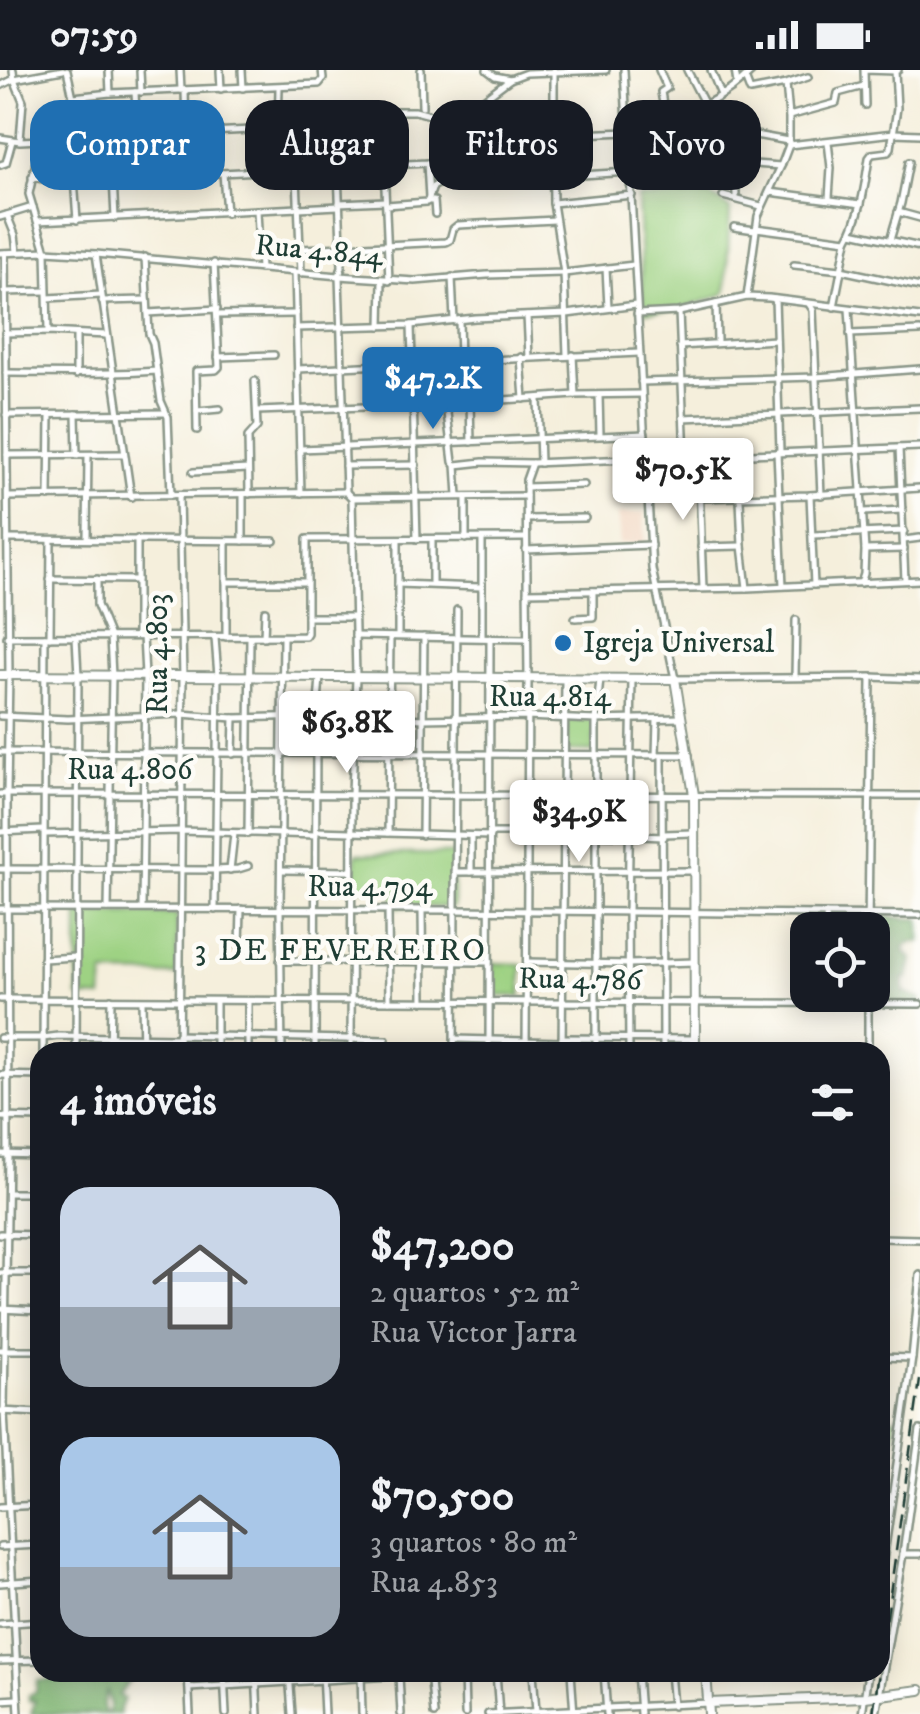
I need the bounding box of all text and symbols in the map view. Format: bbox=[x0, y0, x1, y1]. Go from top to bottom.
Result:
text: 07:59 bbox=[50, 11, 138, 59]
chip: Comprar bbox=[30, 100, 225, 190]
chip: Alugar bbox=[245, 100, 409, 190]
chip: Filtros bbox=[429, 100, 593, 190]
chip: Novo bbox=[613, 100, 761, 190]
street label: Rua 4.844 bbox=[253, 227, 385, 275]
pin: $47.2K bbox=[352, 347, 514, 432]
text: $47.2K bbox=[384, 359, 482, 399]
pin: $70.5K bbox=[602, 438, 764, 523]
text: $70.5K bbox=[634, 450, 732, 490]
street label: Rua 4.803 bbox=[140, 593, 177, 715]
place label: Igreja Universal bbox=[583, 625, 774, 662]
marker: Igreja Universal bbox=[552, 632, 574, 654]
street label: Rua 4.814 bbox=[489, 679, 612, 716]
pin: $63.8K bbox=[266, 691, 428, 776]
text: $63.8K bbox=[301, 703, 393, 743]
street label: Rua 4.806 bbox=[67, 752, 194, 789]
pin: $34.9K bbox=[498, 780, 660, 865]
text: $34.9K bbox=[532, 792, 626, 832]
street label: Rua 4.794 bbox=[308, 869, 433, 906]
map controls bbox=[790, 912, 890, 1012]
button: locate bbox=[790, 912, 890, 1012]
district label: 3 DE FEVEREIRO bbox=[195, 931, 487, 971]
street label: Rua 4.786 bbox=[518, 960, 643, 1000]
icon: filters bbox=[805, 1075, 860, 1130]
text: 4 imóveis bbox=[60, 1076, 216, 1128]
text: $47,200 bbox=[370, 1221, 515, 1273]
icon: home bbox=[140, 1227, 260, 1347]
text: 2 quartos · 52 m² bbox=[370, 1273, 579, 1313]
text: Rua Victor Jarra bbox=[370, 1313, 577, 1353]
text: $70,500 bbox=[370, 1471, 514, 1523]
icon: home bbox=[140, 1477, 260, 1597]
text: 3 quartos · 80 m² bbox=[370, 1523, 577, 1563]
text: Rua 4.853 bbox=[370, 1563, 498, 1603]

